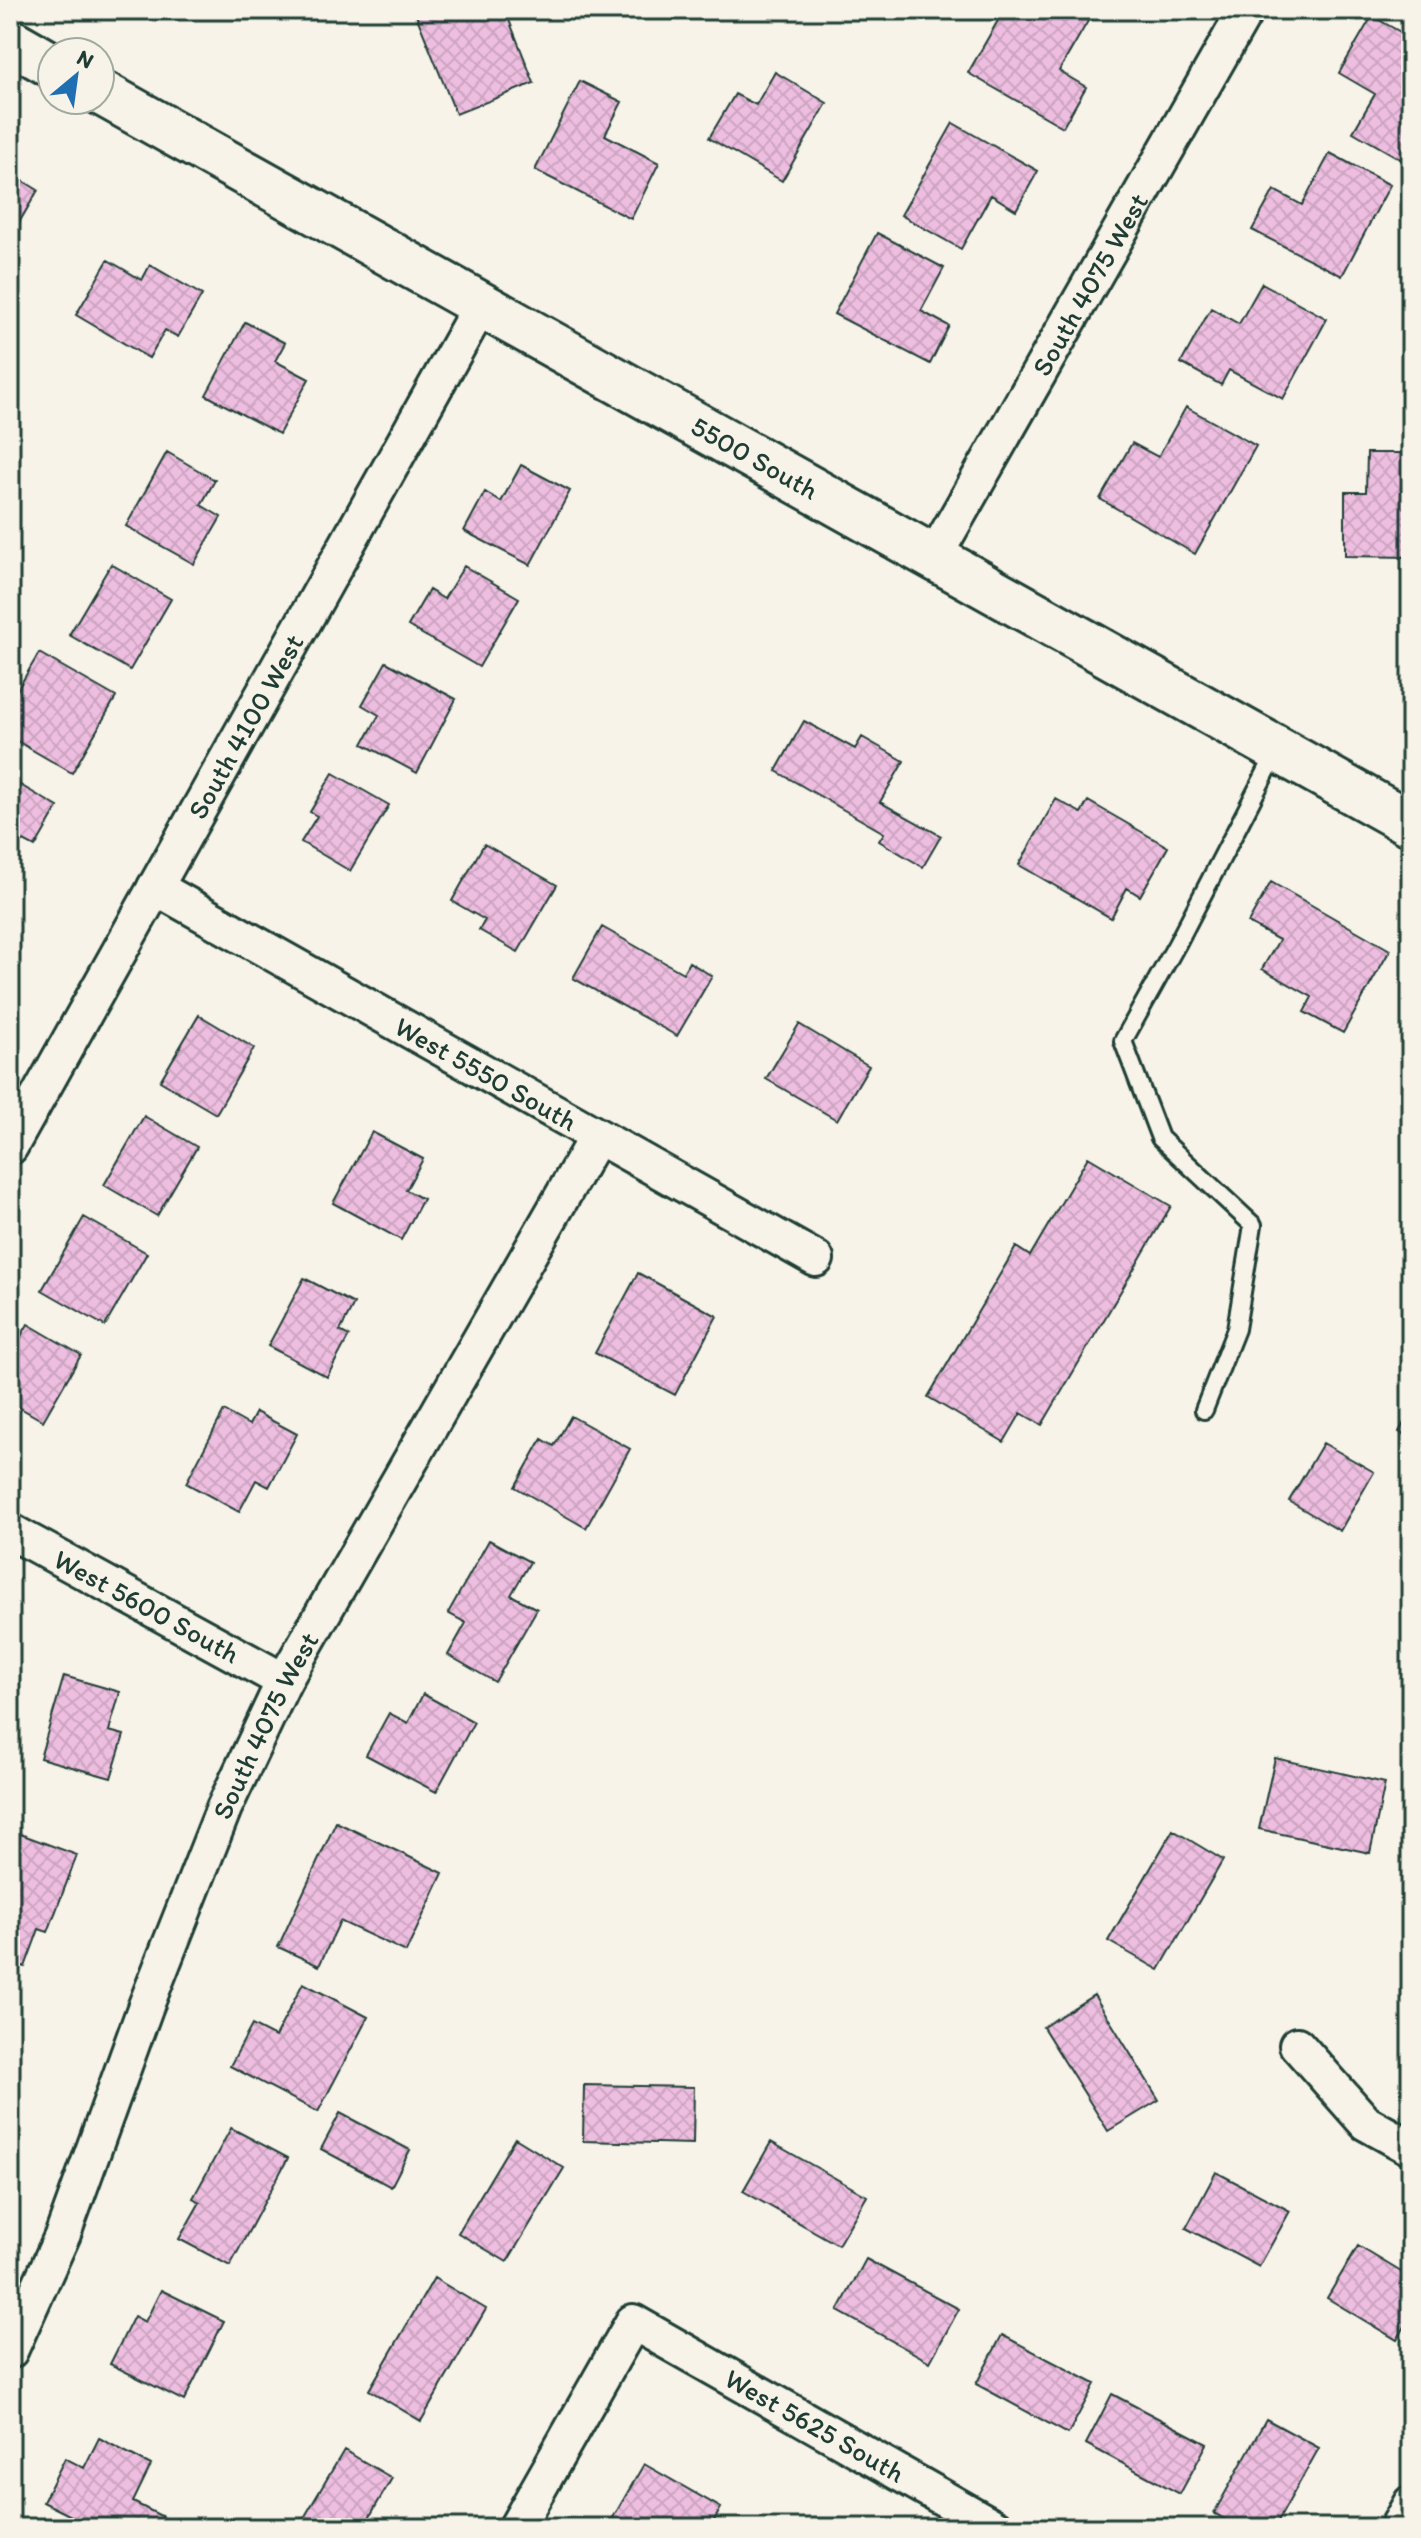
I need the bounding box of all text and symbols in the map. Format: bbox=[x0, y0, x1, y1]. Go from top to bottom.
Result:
north arrow bbox=[36, 36, 116, 116]
text: N bbox=[72, 44, 98, 74]
street label: South 4075 West bbox=[1024, 187, 1155, 382]
street label: 5500 South bbox=[685, 409, 824, 507]
street label: South 4100 West bbox=[180, 628, 311, 825]
street label: West 5550 South bbox=[389, 1009, 583, 1138]
street label: West 5600 South bbox=[48, 1541, 245, 1670]
street label: South 4075 West bbox=[204, 1626, 326, 1824]
street label: West 5625 South bbox=[719, 2361, 911, 2490]

